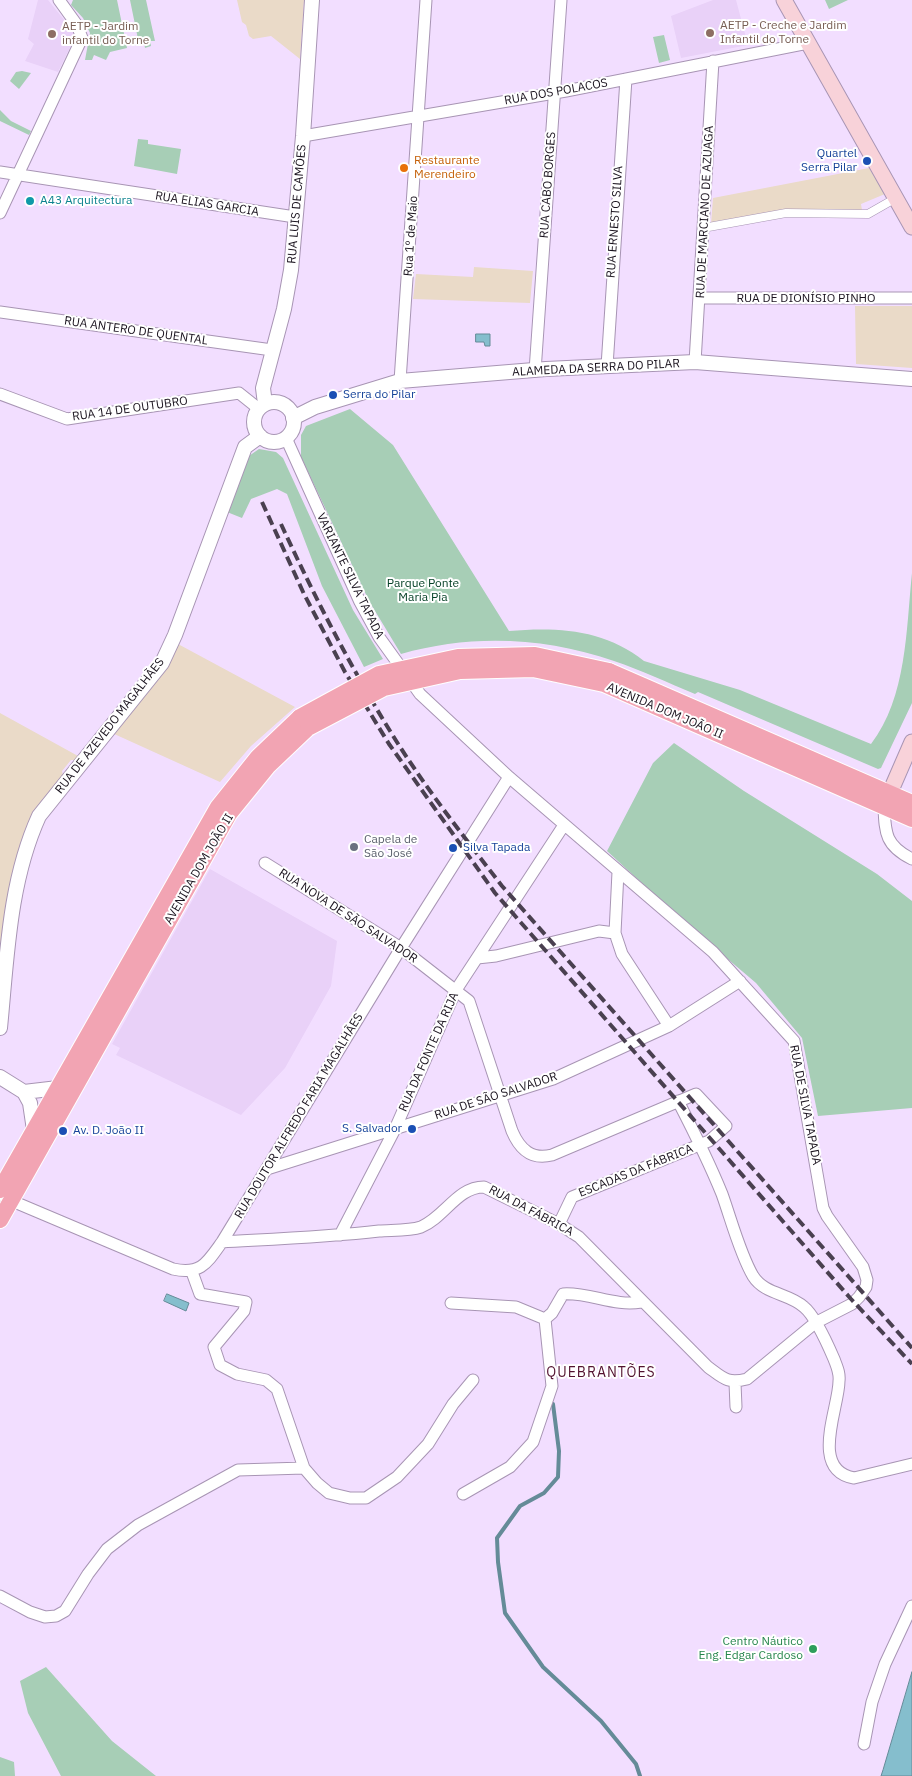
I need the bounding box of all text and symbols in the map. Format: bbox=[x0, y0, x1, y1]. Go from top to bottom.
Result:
place label: AETP - Creche e Jardim Infantil do Torne bbox=[720, 19, 847, 47]
place label: AETP - Jardim infantil do Torne bbox=[62, 20, 149, 48]
marker: AETP - Creche e Jardim Infantil do Torne bbox=[704, 27, 716, 39]
marker: AETP - Jardim infantil do Torne bbox=[46, 28, 58, 40]
street label: RUA DOS POLACOS bbox=[503, 76, 609, 108]
street label: RUA DE MARCIANO DE AZUAGA bbox=[693, 125, 717, 299]
street label: RUA CABO BORGES bbox=[537, 131, 559, 239]
street label: RUA LUIS DE CAMÕES bbox=[285, 144, 309, 264]
place label: Quartel Serra Pilar bbox=[801, 147, 857, 175]
place label: Restaurante Merendeiro bbox=[414, 154, 480, 182]
marker: Quartel Serra Pilar bbox=[861, 155, 873, 167]
marker: Restaurante Merendeiro bbox=[398, 162, 410, 174]
street label: RUA ERNESTO SILVA bbox=[604, 165, 626, 279]
street label: RUA ELIAS GARCIA bbox=[154, 189, 260, 219]
place label: A43 Arquitectura bbox=[40, 194, 132, 208]
marker: A43 Arquitectura bbox=[24, 195, 36, 207]
street label: Rua 1º de Maio bbox=[401, 195, 421, 277]
street label: RUA DE DIONÍSIO PINHO bbox=[736, 292, 876, 306]
street label: RUA ANTERO DE QUENTAL bbox=[63, 314, 209, 348]
street label: ALAMEDA DA SERRA DO PILAR bbox=[512, 356, 680, 380]
place label: Serra do Pilar bbox=[343, 388, 415, 402]
marker: Serra do Pilar bbox=[327, 389, 339, 401]
street label: RUA 14 DE OUTUBRO bbox=[71, 394, 189, 424]
street label: VARIANTE SILVA TAPADA bbox=[313, 511, 387, 641]
park label: Parque Ponte Maria Pia bbox=[387, 577, 459, 605]
street label: RUA DE AZEVEDO MAGALHÃES bbox=[52, 655, 168, 797]
street label: AVENIDA DOM JOÃO II bbox=[605, 680, 725, 742]
street label: AVENIDA DOM JOÃO II bbox=[161, 811, 237, 927]
place label: Capela de São José bbox=[364, 833, 417, 861]
marker: Capela de São José bbox=[348, 841, 360, 853]
place label: Silva Tapada bbox=[463, 841, 530, 855]
marker: Silva Tapada bbox=[447, 842, 459, 854]
street label: RUA NOVA DE SÃO SALVADOR bbox=[276, 866, 420, 966]
street label: RUA DA FONTE DA RIJA bbox=[396, 990, 462, 1114]
street label: RUA DOUTOR ALFREDO FARIA MAGALHÃES bbox=[232, 1011, 366, 1221]
street label: RUA DE SILVA TAPADA bbox=[786, 1044, 824, 1166]
street label: RUA DE SÃO SALVADOR bbox=[433, 1069, 559, 1123]
place label: S. Salvador bbox=[342, 1122, 402, 1136]
marker: S. Salvador bbox=[406, 1123, 418, 1135]
place label: Av. D. João II bbox=[73, 1124, 144, 1138]
marker: Av. D. João II bbox=[57, 1125, 69, 1137]
street label: ESCADAS DA FÁBRICA bbox=[577, 1141, 695, 1201]
street label: RUA DA FÁBRICA bbox=[486, 1183, 576, 1239]
district label: QUEBRANTÕES bbox=[545, 1365, 657, 1381]
place label: Centro Náutico Eng. Edgar Cardoso bbox=[698, 1635, 803, 1663]
marker: Centro Náutico Eng. Edgar Cardoso bbox=[807, 1643, 819, 1655]

